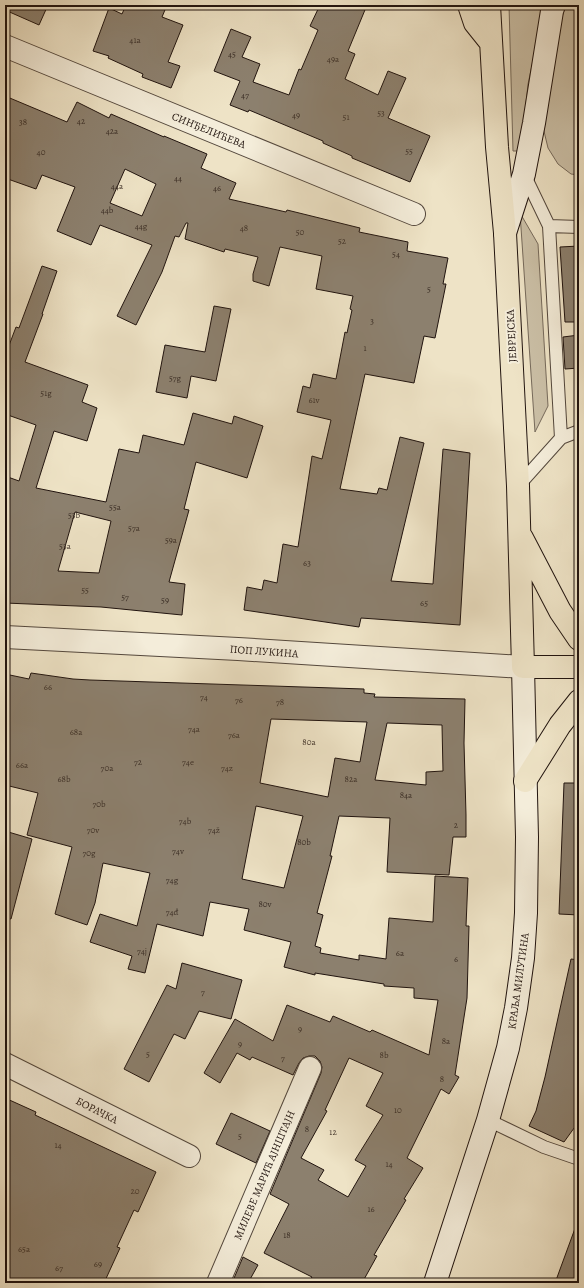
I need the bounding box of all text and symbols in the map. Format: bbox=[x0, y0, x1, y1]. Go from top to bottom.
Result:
house number: 41a bbox=[129, 34, 141, 46]
house number: 45 bbox=[228, 48, 236, 60]
house number: 49a bbox=[327, 53, 340, 65]
house number: 47 bbox=[241, 89, 249, 101]
house number: 53 bbox=[377, 107, 385, 119]
street label: СИНЂЕЛИЋЕВА bbox=[169, 109, 249, 152]
house number: 49 bbox=[292, 109, 300, 121]
house number: 51 bbox=[343, 111, 349, 123]
house number: 42 bbox=[77, 115, 86, 127]
house number: 38 bbox=[19, 116, 27, 128]
house number: 42a bbox=[106, 125, 119, 137]
house number: 55 bbox=[405, 145, 413, 157]
house number: 40 bbox=[37, 146, 46, 158]
house number: 44 bbox=[174, 172, 182, 184]
house number: 44a bbox=[111, 180, 124, 192]
house number: 46 bbox=[213, 182, 221, 194]
house number: 44b bbox=[101, 204, 114, 216]
house number: 44g bbox=[135, 220, 148, 232]
house number: 48 bbox=[240, 222, 248, 234]
house number: 50 bbox=[296, 226, 305, 238]
house number: 52 bbox=[338, 235, 347, 247]
house number: 54 bbox=[392, 248, 400, 260]
house number: 5 bbox=[427, 283, 431, 295]
street label: ЈЕВРЕЈСКА bbox=[503, 309, 520, 363]
house number: 3 bbox=[370, 315, 374, 327]
house number: 1 bbox=[363, 342, 367, 354]
house number: 57g bbox=[169, 372, 182, 384]
house number: 51g bbox=[40, 387, 52, 399]
house number: 61v bbox=[308, 394, 321, 406]
house number: 55a bbox=[109, 501, 122, 513]
house number: 53b bbox=[68, 509, 81, 521]
house number: 57a bbox=[128, 522, 141, 534]
house number: 59a bbox=[165, 534, 178, 546]
house number: 53a bbox=[59, 540, 72, 552]
house number: 63 bbox=[303, 557, 311, 569]
house number: 55 bbox=[81, 584, 89, 596]
house number: 57 bbox=[121, 591, 129, 603]
house number: 59 bbox=[161, 594, 169, 606]
house number: 65 bbox=[420, 597, 428, 609]
street label: ПОП ЛУКИНА bbox=[229, 642, 299, 661]
house number: 66 bbox=[44, 681, 52, 693]
house number: 74 bbox=[200, 691, 208, 703]
house number: 76 bbox=[235, 694, 243, 706]
house number: 78 bbox=[276, 696, 284, 708]
house number: 74a bbox=[188, 723, 201, 735]
house number: 68a bbox=[70, 726, 83, 738]
house number: 76a bbox=[228, 729, 241, 741]
house number: 80a bbox=[302, 736, 316, 748]
house number: 72 bbox=[134, 756, 143, 768]
house number: 74e bbox=[182, 756, 194, 768]
house number: 66a bbox=[16, 759, 29, 771]
house number: 70a bbox=[101, 762, 114, 774]
house number: 74z bbox=[221, 762, 233, 774]
house number: 68b bbox=[57, 773, 71, 785]
house number: 82a bbox=[345, 773, 358, 785]
house number: 84a bbox=[400, 789, 413, 801]
house number: 70b bbox=[92, 798, 106, 810]
house number: 74b bbox=[179, 815, 192, 827]
house number: 2 bbox=[454, 819, 459, 831]
house number: 70v bbox=[87, 824, 100, 836]
house number: 74ž bbox=[208, 824, 220, 836]
house number: 80b bbox=[297, 836, 311, 848]
house number: 74v bbox=[172, 845, 185, 857]
house number: 70g bbox=[82, 847, 96, 859]
house number: 74g bbox=[166, 874, 179, 886]
house number: 80v bbox=[258, 898, 273, 910]
house number: 74đ bbox=[166, 906, 179, 918]
street label: КРАЉА МИЛУТИНА bbox=[504, 931, 533, 1030]
house number: 74j bbox=[137, 945, 147, 957]
house number: 6a bbox=[396, 947, 405, 959]
house number: 6 bbox=[454, 953, 458, 965]
house number: 7 bbox=[201, 986, 205, 998]
house number: 9 bbox=[298, 1023, 302, 1035]
house number: 8a bbox=[442, 1035, 451, 1047]
house number: 9 bbox=[238, 1038, 242, 1050]
house number: 5 bbox=[146, 1048, 150, 1060]
house number: 8b bbox=[380, 1049, 389, 1061]
house number: 7 bbox=[281, 1052, 285, 1064]
house number: 8 bbox=[440, 1073, 444, 1085]
street label: БОРАЧКА bbox=[73, 1093, 121, 1128]
house number: 10 bbox=[394, 1104, 402, 1116]
street label: МИЛЕВЕ МАРИЋ АЈНШТАЈН bbox=[230, 1108, 299, 1242]
house number: 8 bbox=[305, 1123, 309, 1135]
house number: 12 bbox=[329, 1126, 337, 1138]
house number: 5 bbox=[238, 1130, 242, 1142]
house number: 14 bbox=[54, 1139, 62, 1151]
house number: 14 bbox=[385, 1158, 393, 1170]
house number: 20 bbox=[130, 1185, 140, 1197]
house number: 16 bbox=[367, 1203, 375, 1215]
house number: 18 bbox=[283, 1229, 291, 1241]
house number: 65a bbox=[18, 1243, 31, 1255]
house number: 69 bbox=[94, 1258, 102, 1270]
house number: 67 bbox=[55, 1262, 63, 1274]

